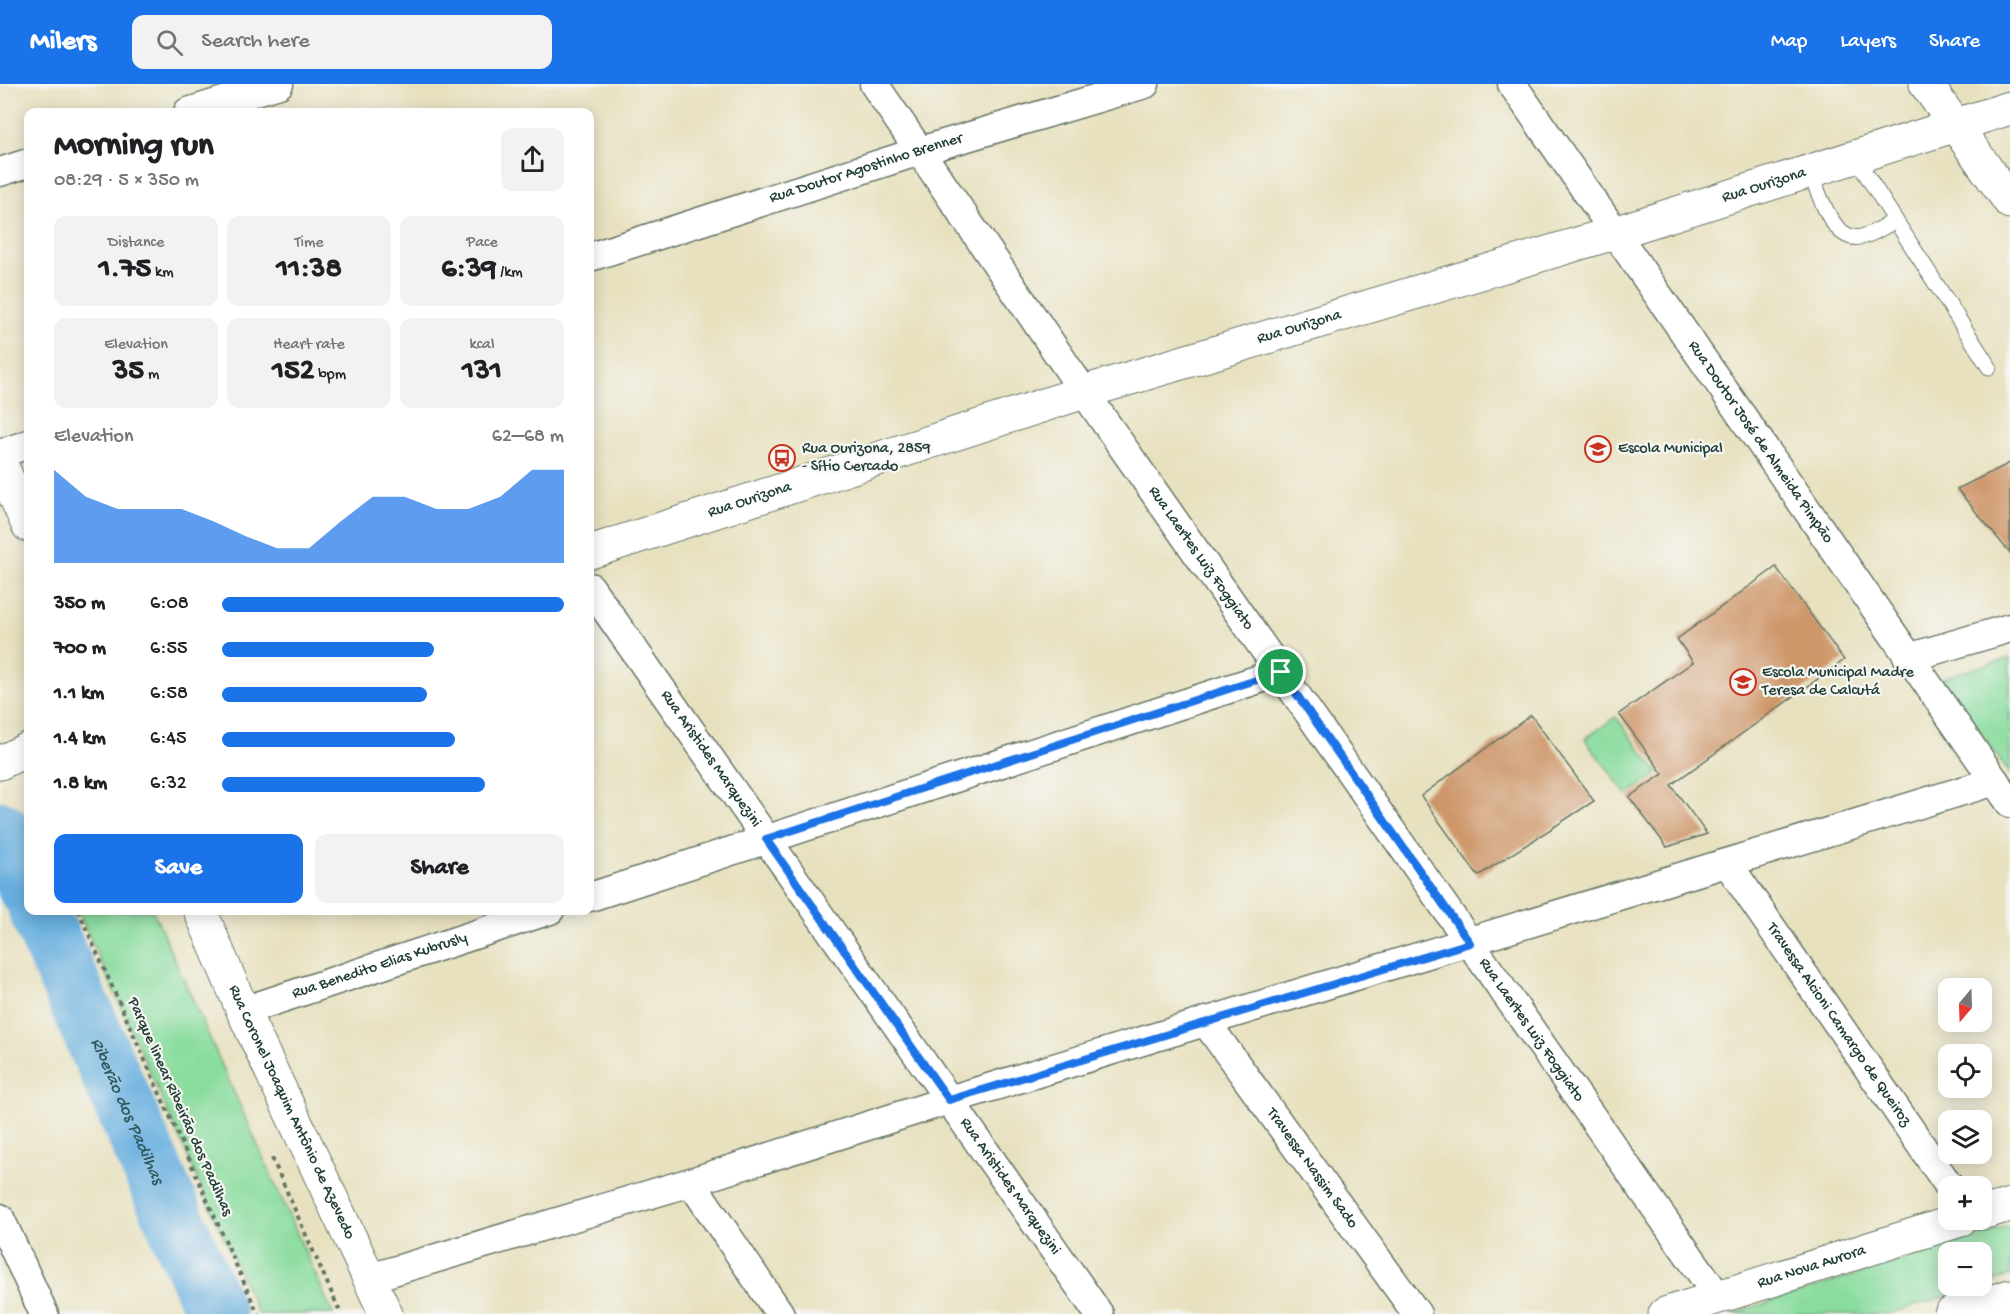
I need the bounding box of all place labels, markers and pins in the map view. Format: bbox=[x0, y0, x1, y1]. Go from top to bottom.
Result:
school or university icon: Escola Municipal bbox=[1583, 434, 1613, 464]
place label: Rua Ourizona, 2859 - Sítio Cercado bbox=[802, 440, 931, 477]
place label: Escola Municipal bbox=[1618, 440, 1723, 459]
bus stop icon: Rua Ourizona, 2859 - Sítio Cercado bbox=[767, 443, 797, 473]
pin bbox=[1255, 646, 1306, 697]
place label: Escola Municipal Madre Teresa de Calcutá bbox=[1761, 664, 1914, 701]
school or university icon: Escola Municipal Madre Teresa de Calcutá bbox=[1728, 667, 1758, 697]

